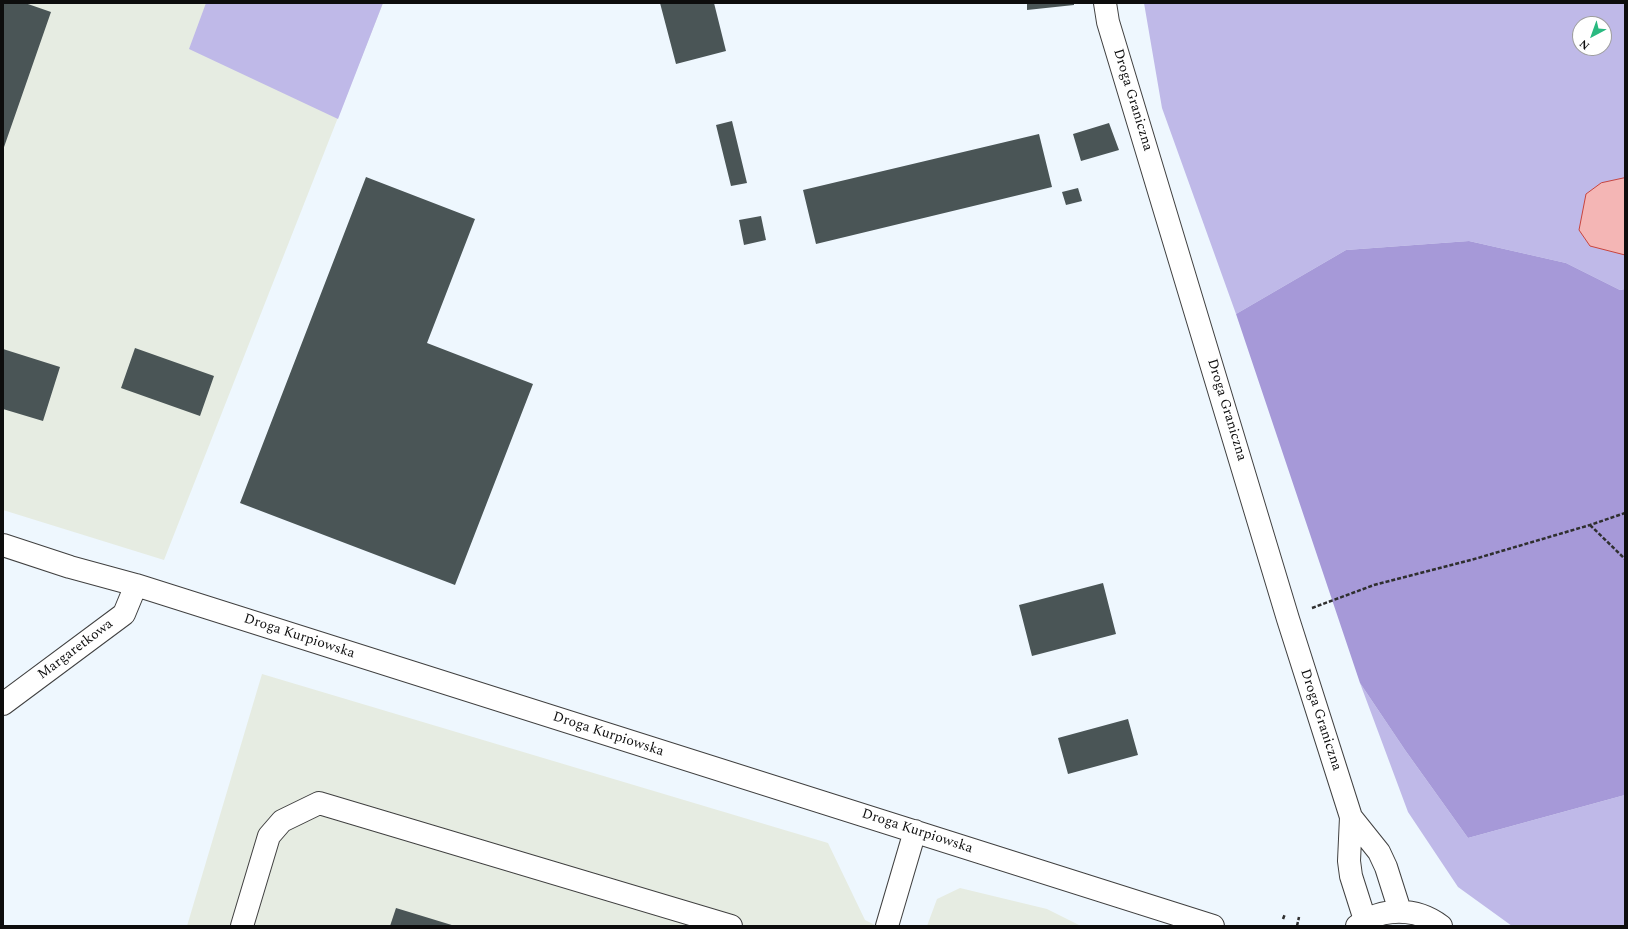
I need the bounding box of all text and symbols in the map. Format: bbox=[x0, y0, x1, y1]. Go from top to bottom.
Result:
north arrow bbox=[1572, 16, 1612, 56]
text: N bbox=[1575, 35, 1593, 54]
street label: Droga Graniczna bbox=[1108, 47, 1156, 153]
street label: Droga Graniczna bbox=[1202, 357, 1250, 463]
street label: Droga Kurpiowska bbox=[241, 611, 357, 663]
street label: Margaretkowa bbox=[35, 616, 117, 684]
street label: Droga Graniczna bbox=[1296, 667, 1344, 773]
street label: Droga Kurpiowska bbox=[550, 709, 666, 761]
street label: Droga Kurpiowska bbox=[859, 806, 975, 858]

